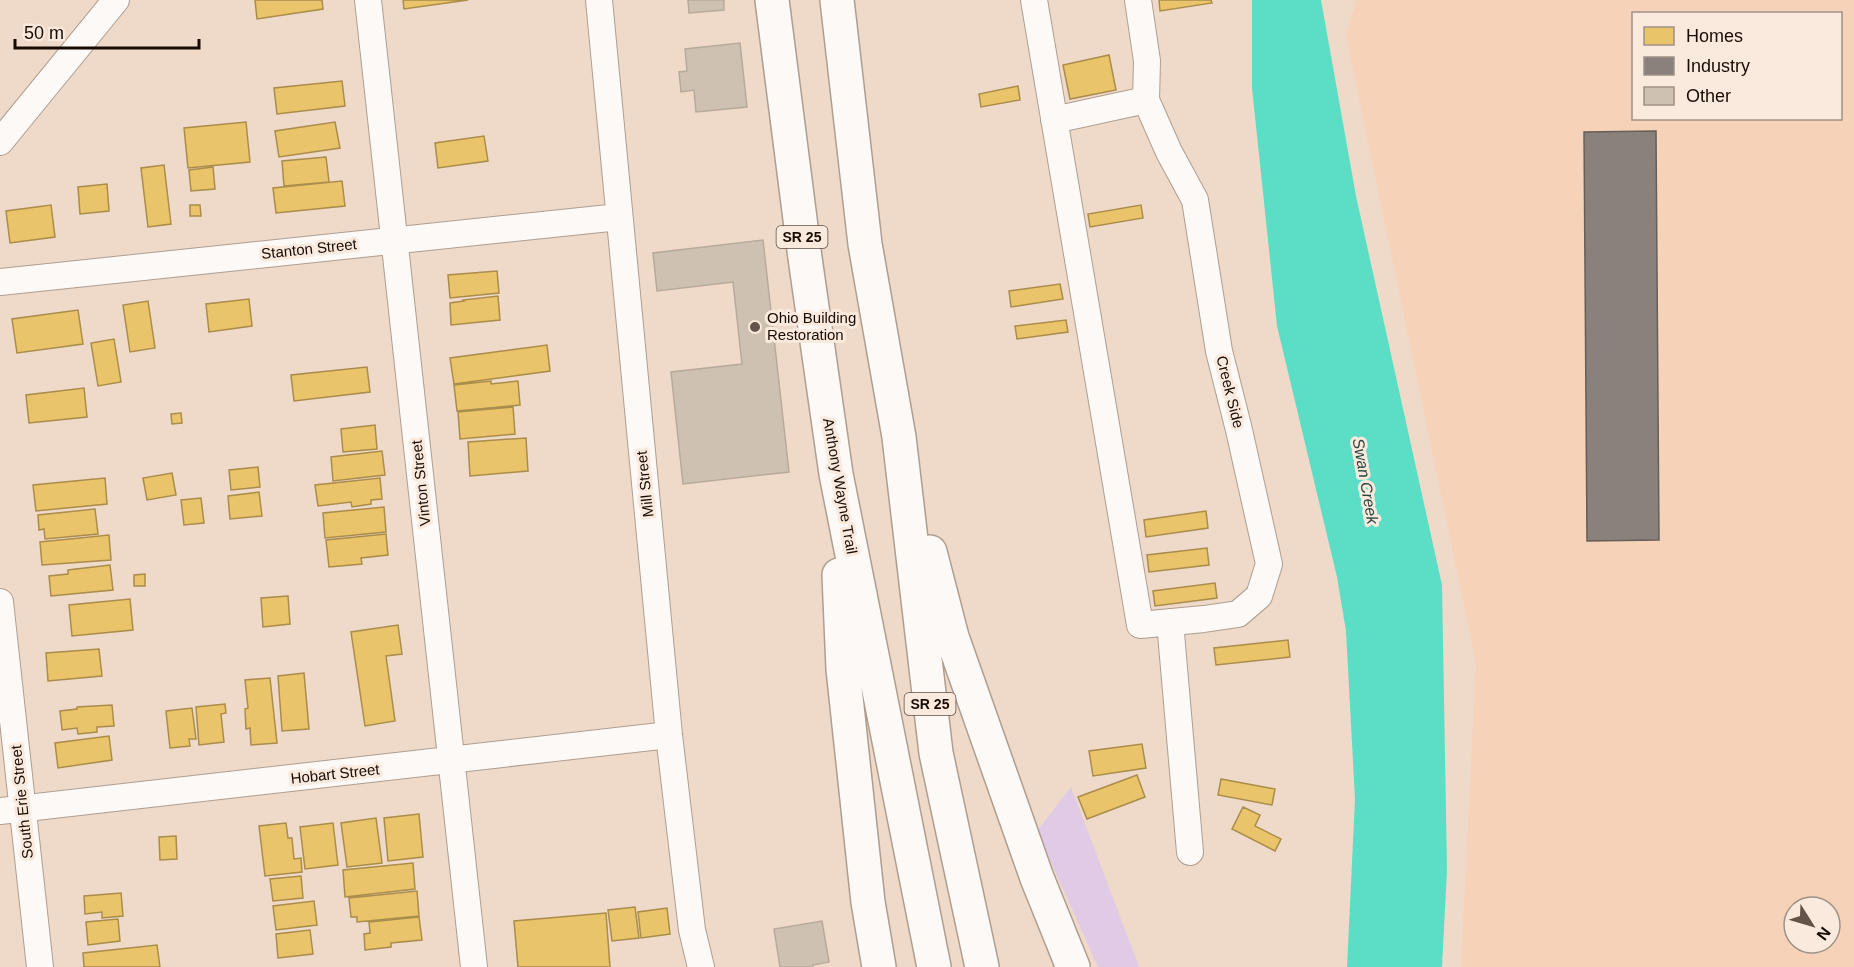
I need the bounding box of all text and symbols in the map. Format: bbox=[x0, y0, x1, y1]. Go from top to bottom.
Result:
scale bar bbox=[15, 12, 200, 50]
legend bbox=[1632, 12, 1842, 120]
text: 50 m bbox=[24, 23, 64, 43]
text: Homes bbox=[1686, 26, 1743, 46]
text: Industry bbox=[1686, 56, 1750, 76]
text: Other bbox=[1686, 86, 1731, 106]
road number: SR 25 bbox=[776, 226, 828, 248]
street label: Stanton Street bbox=[260, 235, 358, 262]
place label: Ohio Building Restoration bbox=[767, 309, 856, 343]
marker: Ohio Building Restoration bbox=[748, 320, 762, 334]
street label: Creek Side bbox=[1213, 354, 1248, 430]
street label: Anthony Wayne Trail bbox=[820, 417, 861, 555]
water label: Swan Creek bbox=[1350, 437, 1382, 526]
street label: Vinton Street bbox=[407, 438, 433, 527]
street label: Mill Street bbox=[632, 449, 656, 518]
road number: SR 25 bbox=[904, 693, 956, 715]
street label: South Erie Street bbox=[7, 744, 36, 860]
street label: Hobart Street bbox=[290, 760, 381, 787]
north arrow bbox=[1782, 895, 1842, 955]
text: N bbox=[1813, 924, 1834, 943]

